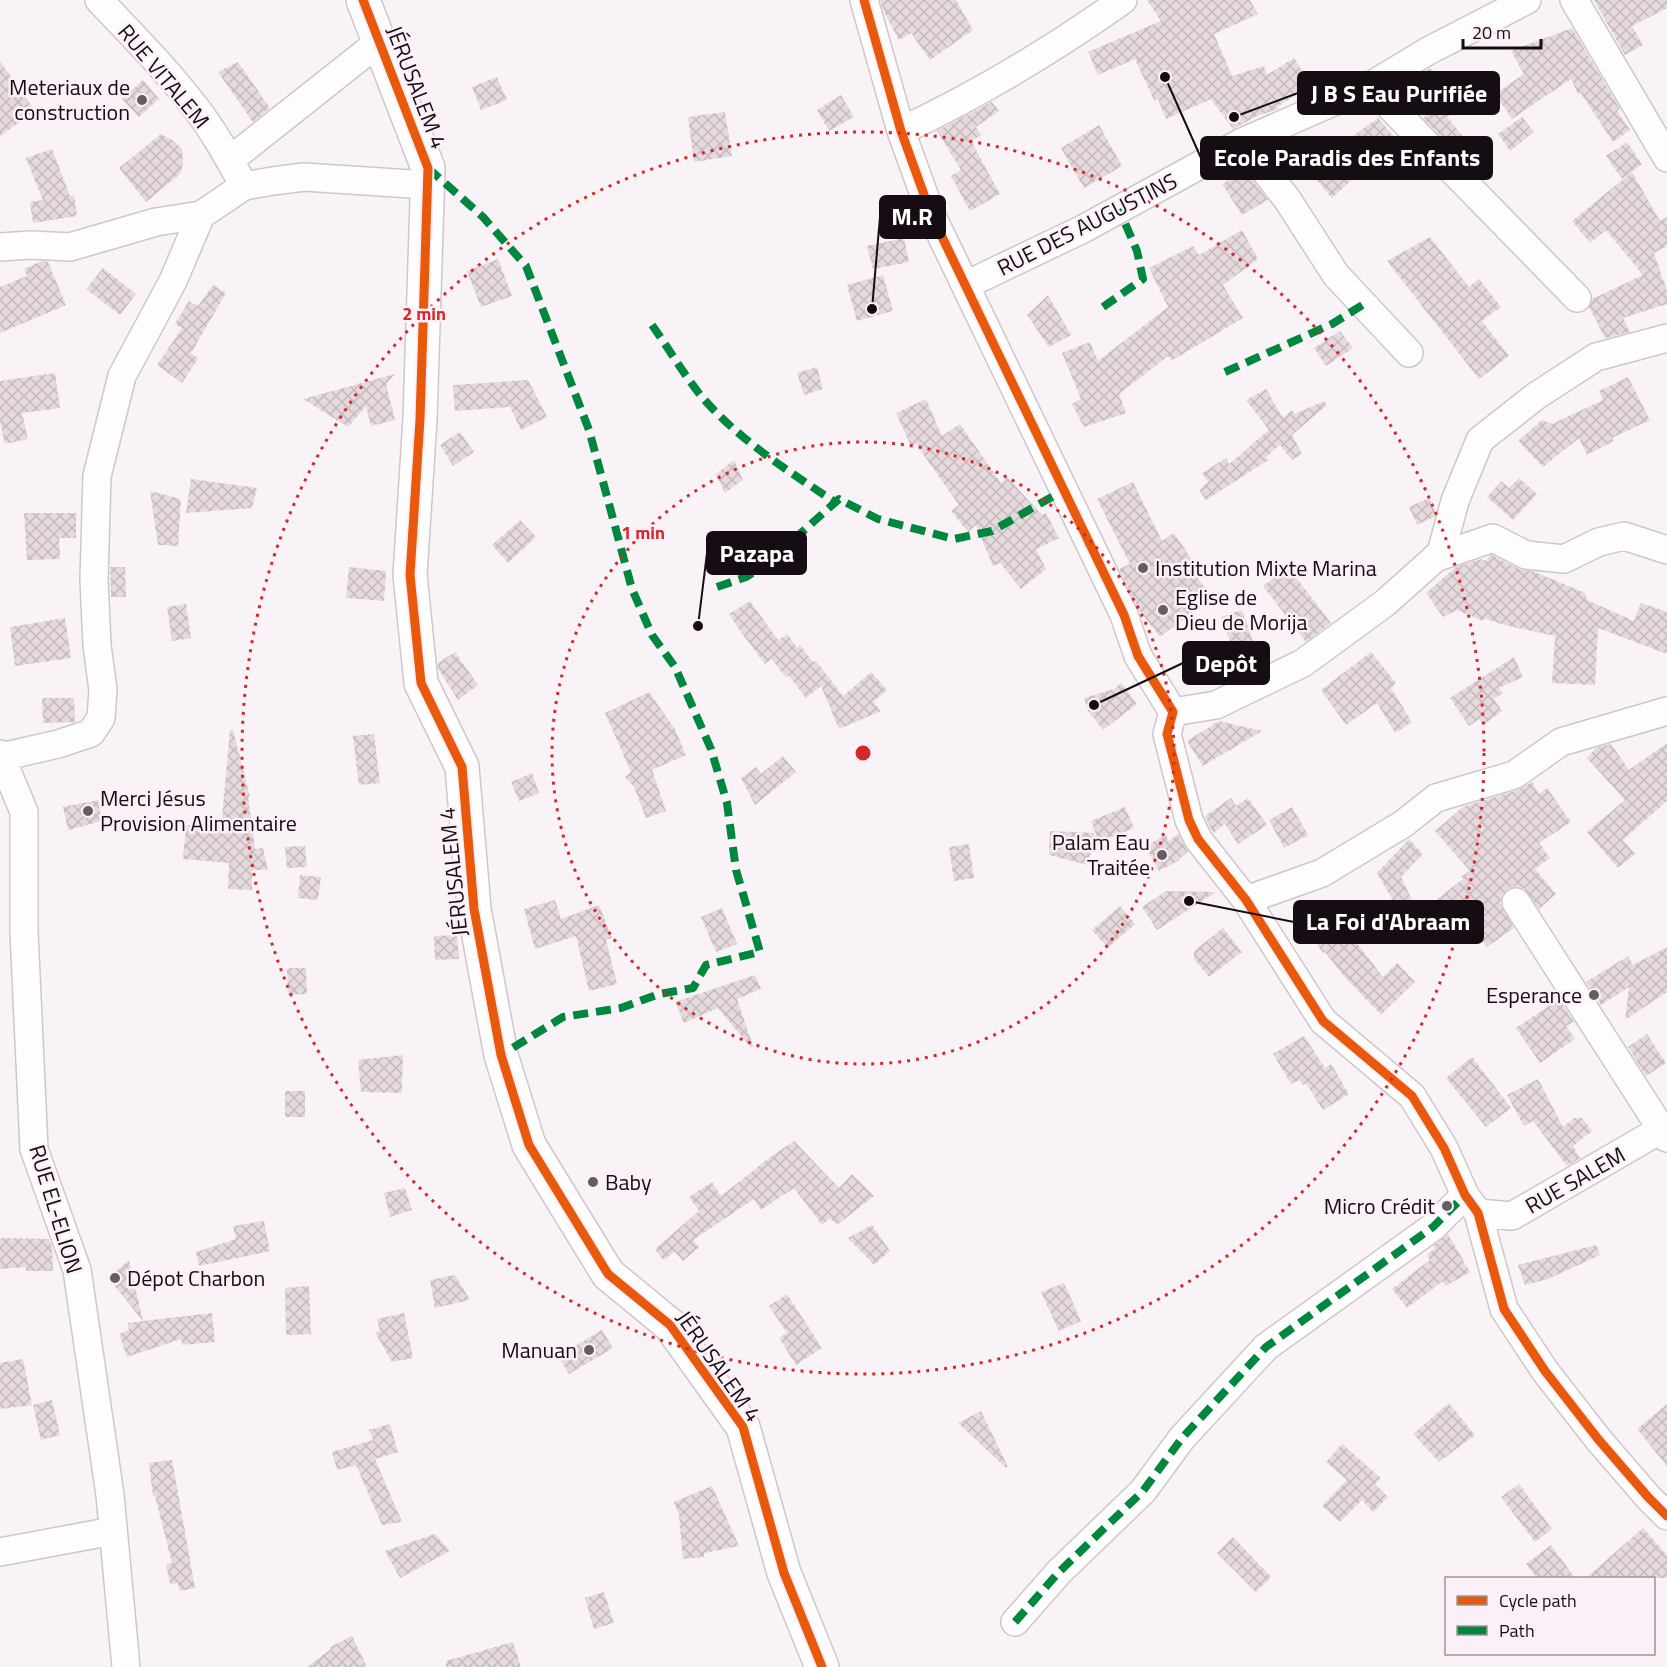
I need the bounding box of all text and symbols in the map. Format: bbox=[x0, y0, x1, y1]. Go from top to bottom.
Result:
scale bar bbox=[1463, 12, 1541, 50]
street label: RUE VITALEM bbox=[110, 16, 218, 136]
text: 20 m bbox=[1472, 19, 1511, 46]
street label: JÉRUSALEM 4 bbox=[378, 21, 456, 153]
place label: Meteriaux de construction bbox=[9, 70, 130, 129]
callout: J B S Eau Purifiée bbox=[1298, 72, 1499, 114]
text: J B S Eau Purifiée bbox=[1311, 75, 1487, 111]
marker: Meteriaux de construction bbox=[135, 93, 149, 107]
callout: Ecole Paradis des Enfants bbox=[1201, 137, 1492, 179]
text: Ecole Paradis des Enfants bbox=[1214, 139, 1480, 175]
street label: RUE DES AUGUSTINS bbox=[991, 164, 1183, 284]
callout: M.R bbox=[880, 196, 945, 238]
text: M.R bbox=[891, 198, 933, 234]
text: 2 min bbox=[402, 300, 446, 327]
text: 1 min bbox=[621, 519, 665, 546]
callout: Pazapa bbox=[707, 532, 806, 574]
text: Pazapa bbox=[720, 535, 794, 571]
place label: Institution Mixte Marina bbox=[1155, 551, 1377, 585]
marker: Institution Mixte Marina bbox=[1136, 561, 1150, 575]
place label: Eglise de Dieu de Morija bbox=[1175, 580, 1308, 639]
marker: Eglise de Dieu de Morija bbox=[1156, 603, 1170, 617]
callout: Depôt bbox=[1183, 642, 1269, 684]
text: Depôt bbox=[1195, 645, 1257, 681]
centre of rings bbox=[853, 743, 873, 763]
place label: Merci Jésus Provision Alimentaire bbox=[100, 781, 297, 840]
marker: Merci Jésus Provision Alimentaire bbox=[81, 804, 95, 818]
street label: JÉRUSALEM 4 bbox=[429, 806, 477, 938]
place label: Palam Eau Traitée bbox=[1052, 825, 1150, 884]
marker: Palam Eau Traitée bbox=[1155, 848, 1169, 862]
callout: La Foi d'Abraam bbox=[1294, 901, 1483, 943]
text: La Foi d'Abraam bbox=[1306, 903, 1470, 939]
place label: Esperance bbox=[1486, 978, 1582, 1012]
marker: Esperance bbox=[1587, 988, 1601, 1002]
street label: RUE SALEM bbox=[1519, 1138, 1631, 1222]
street label: RUE EL-ELION bbox=[20, 1140, 92, 1278]
place label: Baby bbox=[605, 1165, 652, 1199]
marker: Baby bbox=[586, 1175, 600, 1189]
place label: Micro Crédit bbox=[1324, 1189, 1435, 1223]
marker: Micro Crédit bbox=[1440, 1199, 1454, 1213]
place label: Dépot Charbon bbox=[127, 1261, 265, 1295]
marker: Dépot Charbon bbox=[108, 1271, 122, 1285]
street label: JÉRUSALEM 4 bbox=[668, 1303, 770, 1429]
place label: Manuan bbox=[501, 1333, 577, 1367]
marker: Manuan bbox=[582, 1343, 596, 1357]
legend bbox=[1445, 1577, 1655, 1655]
text: Cycle path bbox=[1499, 1587, 1577, 1614]
text: Path bbox=[1499, 1617, 1535, 1644]

